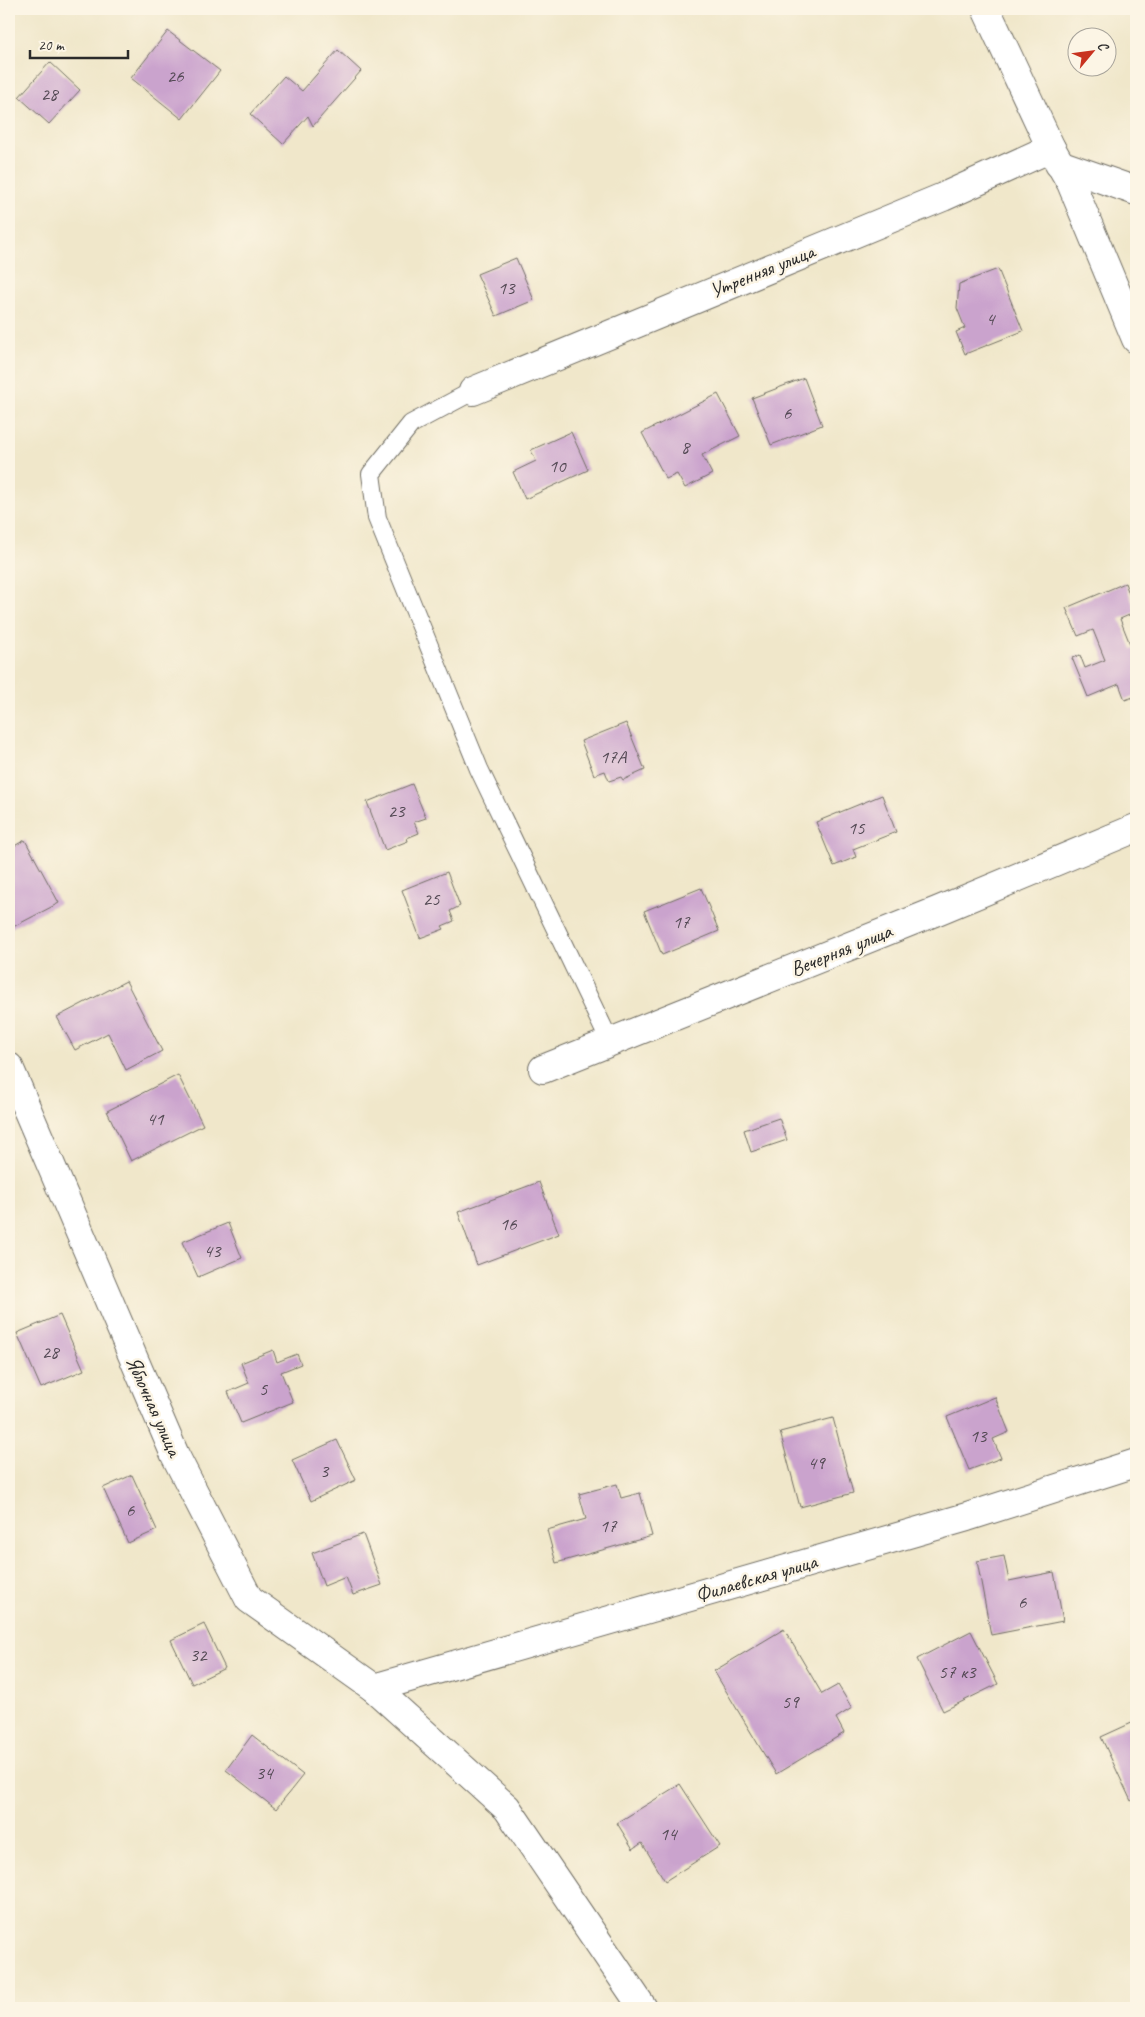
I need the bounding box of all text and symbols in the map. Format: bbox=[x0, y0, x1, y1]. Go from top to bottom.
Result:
scale bar bbox=[30, 28, 128, 60]
north arrow bbox=[1068, 28, 1118, 78]
text: 20 m bbox=[38, 36, 65, 55]
text: С bbox=[1094, 39, 1113, 55]
house number: 26 bbox=[166, 64, 185, 88]
house number: 28 bbox=[40, 82, 60, 106]
street label: Утренняя улица bbox=[706, 237, 820, 304]
house number: 13 bbox=[497, 276, 516, 300]
house number: 4 bbox=[986, 307, 997, 331]
house number: 6 bbox=[783, 401, 793, 425]
house number: 8 bbox=[681, 435, 692, 459]
house number: 10 bbox=[548, 454, 567, 478]
house number: 17А bbox=[600, 745, 628, 769]
house number: 23 bbox=[387, 799, 406, 823]
house number: 15 bbox=[847, 816, 866, 840]
house number: 25 bbox=[422, 887, 441, 911]
house number: 17 bbox=[672, 910, 691, 934]
street label: Вечерняя улица bbox=[786, 917, 897, 982]
house number: 41 bbox=[146, 1107, 165, 1131]
house number: 16 bbox=[499, 1212, 518, 1236]
house number: 43 bbox=[203, 1239, 222, 1263]
house number: 28 bbox=[41, 1340, 61, 1364]
street label: Яблочная улица bbox=[120, 1352, 189, 1462]
house number: 5 bbox=[259, 1377, 269, 1401]
house number: 13 bbox=[969, 1424, 988, 1448]
house number: 49 bbox=[807, 1451, 826, 1475]
house number: 3 bbox=[320, 1459, 330, 1483]
house number: 6 bbox=[126, 1498, 136, 1522]
house number: 17 bbox=[599, 1514, 618, 1538]
street label: Филаевская улица bbox=[692, 1548, 821, 1608]
house number: 6 bbox=[1018, 1590, 1028, 1614]
house number: 32 bbox=[189, 1643, 208, 1667]
house number: 57 к3 bbox=[938, 1660, 977, 1684]
house number: 59 bbox=[781, 1690, 800, 1714]
house number: 34 bbox=[255, 1761, 275, 1785]
house number: 14 bbox=[659, 1822, 679, 1846]

